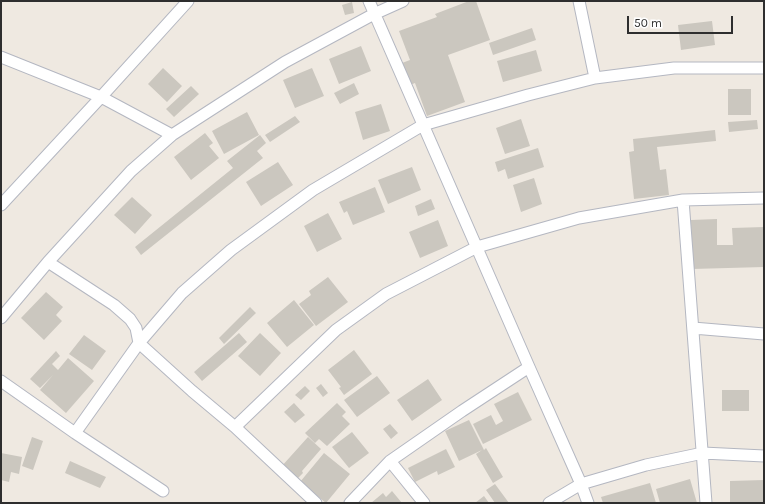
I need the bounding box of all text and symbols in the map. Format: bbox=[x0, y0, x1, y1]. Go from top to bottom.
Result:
scale bar bbox=[629, 8, 735, 34]
text: 50 m bbox=[634, 16, 662, 30]

